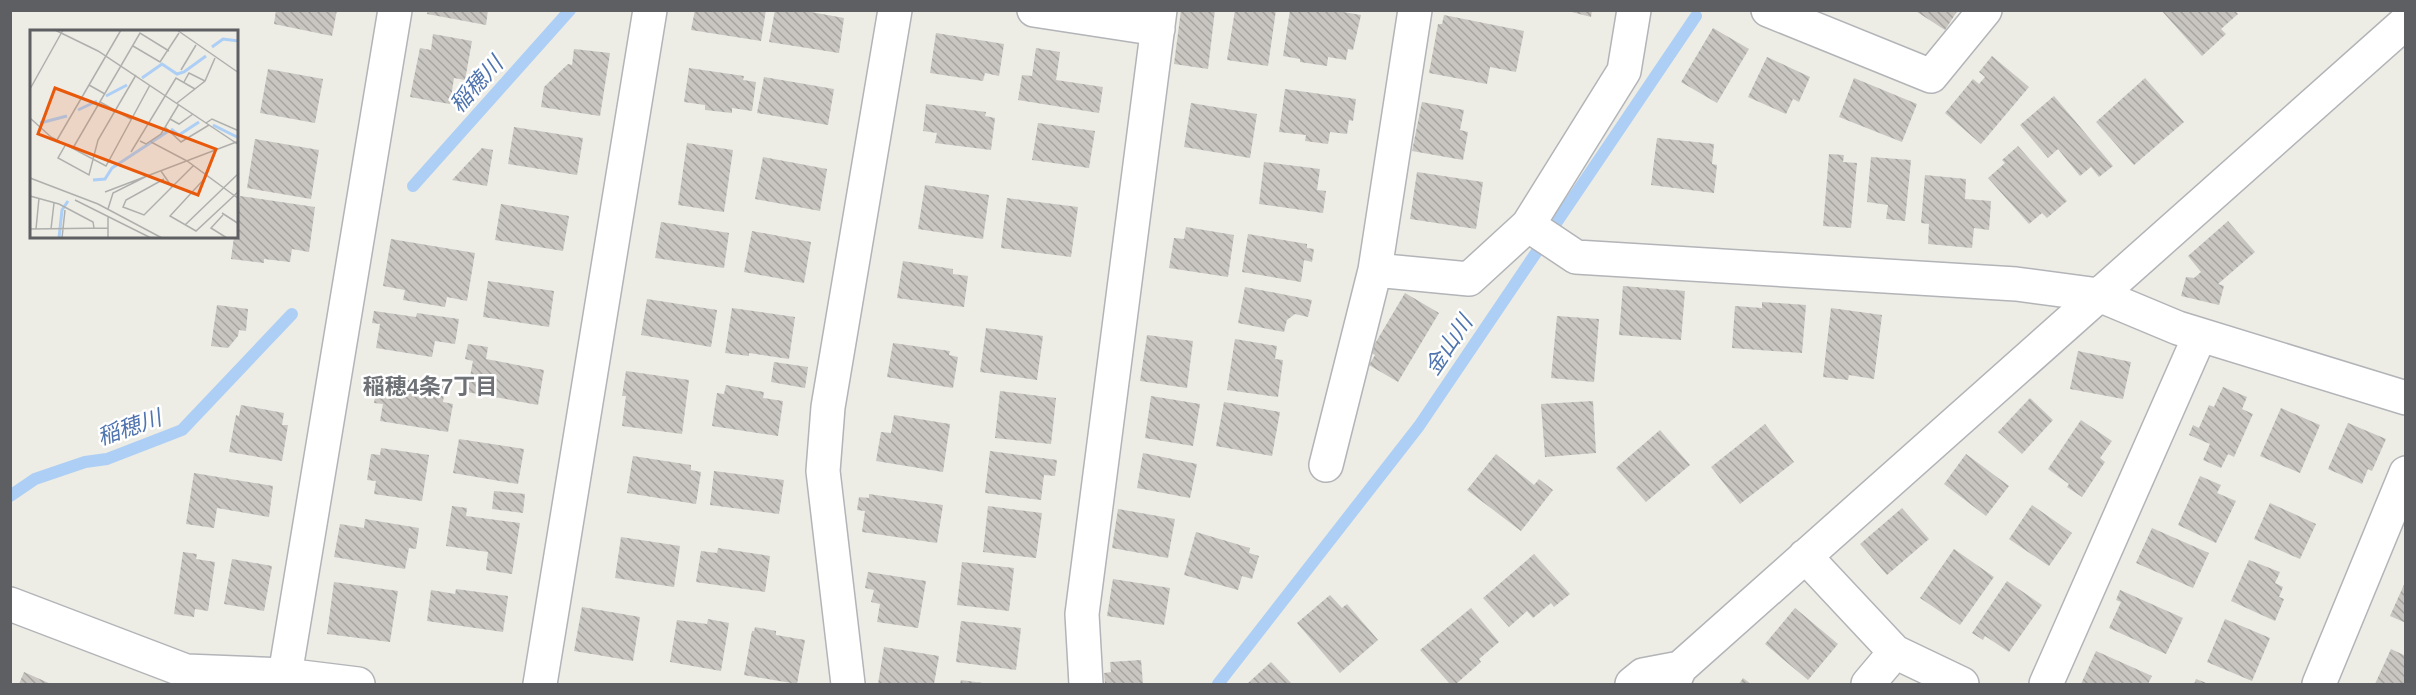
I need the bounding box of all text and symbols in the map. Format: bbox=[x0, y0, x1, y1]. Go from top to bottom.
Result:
inset map bbox=[30, 30, 238, 238]
water label: 稲穂川 bbox=[445, 50, 509, 117]
water label: 金山川 bbox=[1420, 309, 1478, 380]
district label: 稲穂4条7丁目 bbox=[363, 374, 497, 399]
water label: 稲穂川 bbox=[94, 404, 166, 450]

